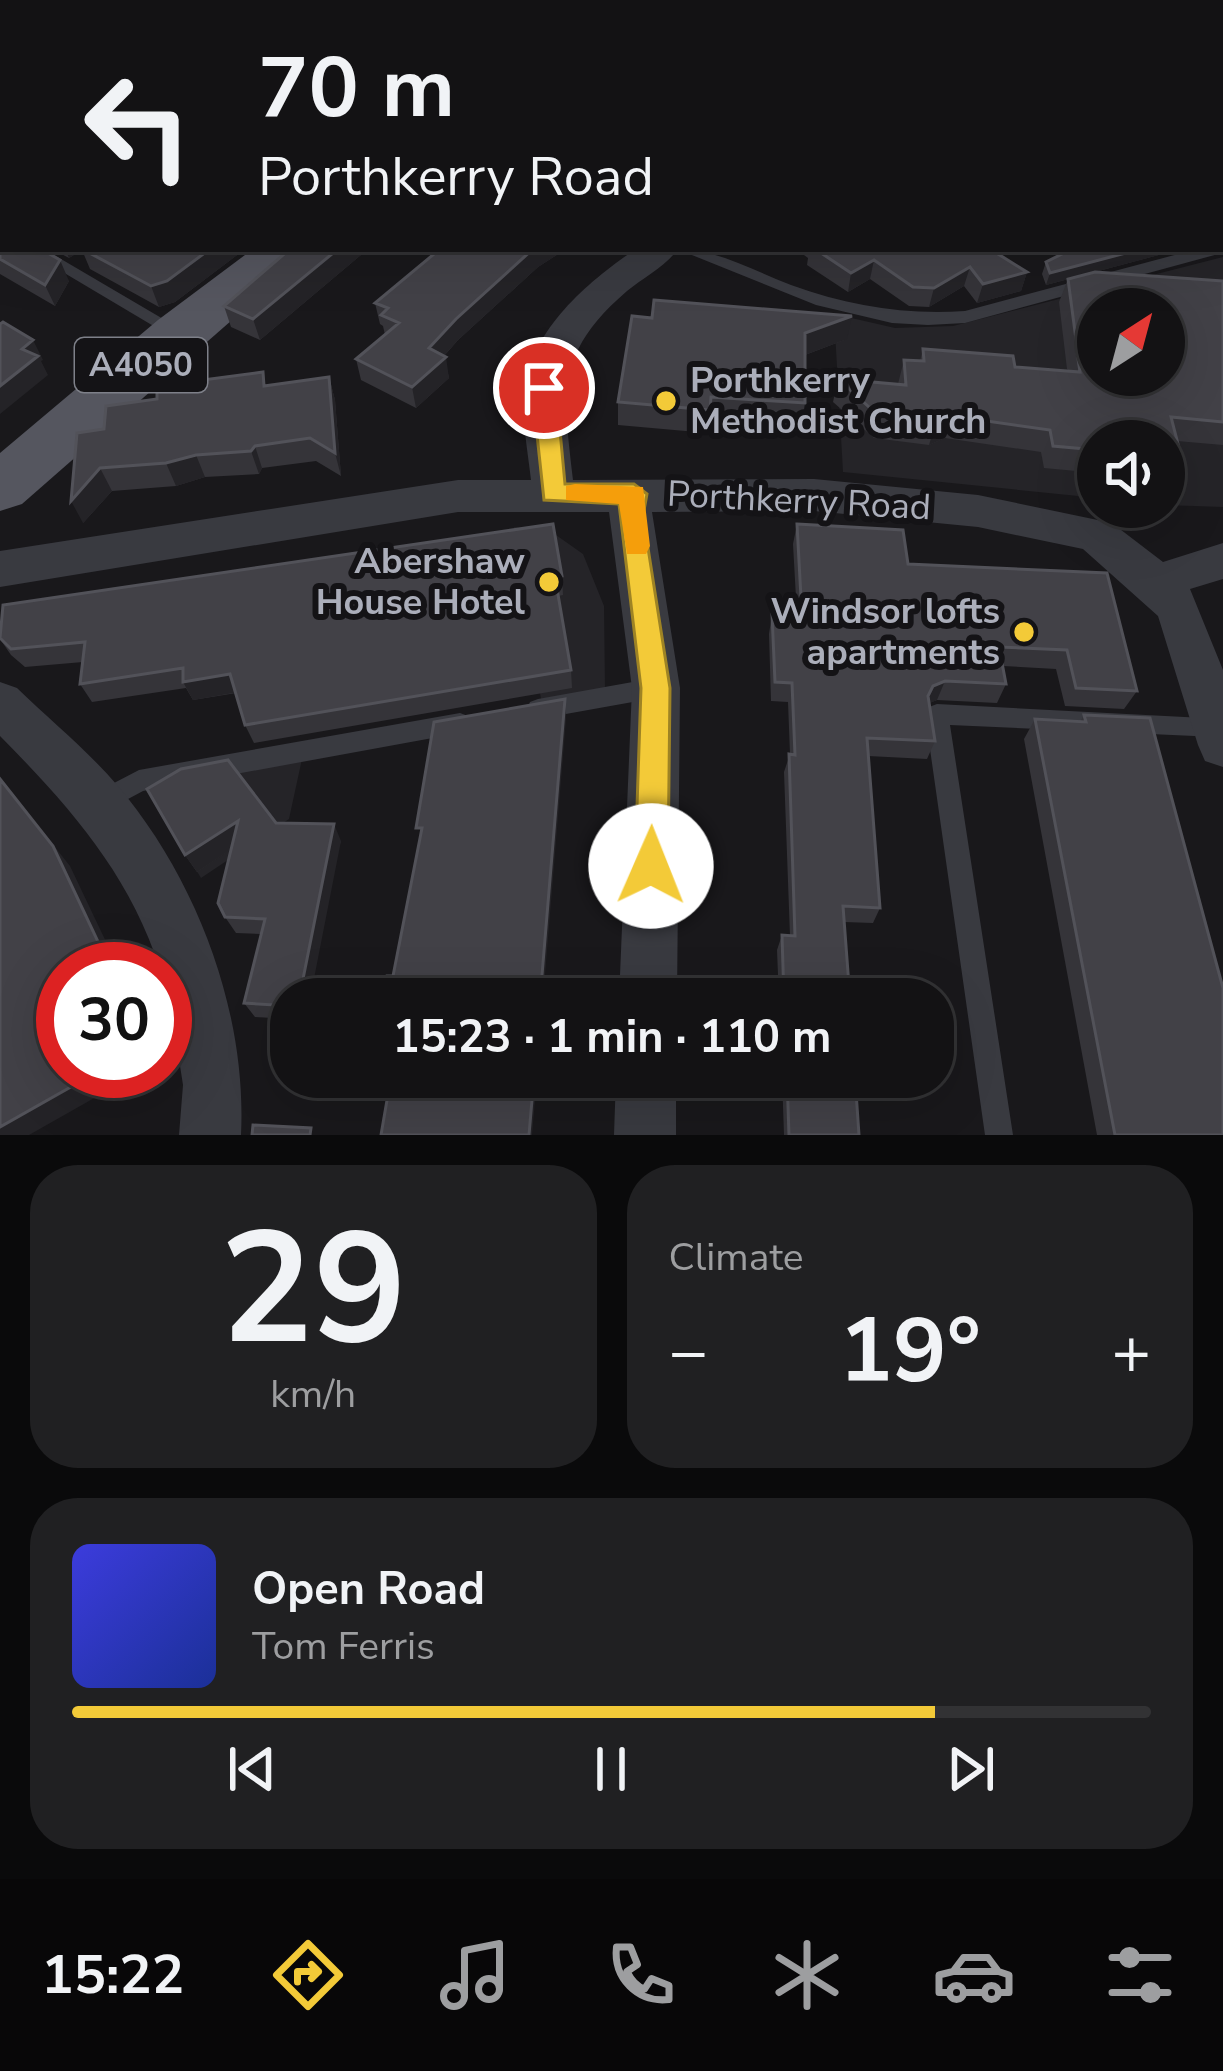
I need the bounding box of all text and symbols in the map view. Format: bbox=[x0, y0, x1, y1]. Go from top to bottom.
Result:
text: 70 m bbox=[258, 31, 455, 146]
icon: left bbox=[60, 48, 216, 204]
text: Porthkerry Road bbox=[258, 140, 654, 214]
north arrow bbox=[1077, 288, 1185, 396]
map controls bbox=[1077, 288, 1185, 528]
pin bbox=[493, 337, 595, 439]
road number: A4050 bbox=[75, 338, 207, 392]
icon: arrive bbox=[511, 355, 577, 421]
place label: Porthkerry Methodist Church bbox=[690, 356, 986, 446]
marker: Porthkerry Methodist Church bbox=[653, 388, 679, 414]
button: sound bbox=[1077, 420, 1185, 528]
street label: Porthkerry Road bbox=[666, 470, 932, 532]
place label: Abershaw House Hotel bbox=[316, 537, 526, 627]
marker: Abershaw House Hotel bbox=[536, 569, 562, 595]
place label: Windsor lofts apartments bbox=[771, 587, 1000, 677]
marker: Windsor lofts apartments bbox=[1011, 619, 1037, 645]
position arrow bbox=[588, 803, 714, 929]
speed limit sign: 30 bbox=[36, 942, 192, 1098]
text: 15:23 · 1 min · 110 m bbox=[392, 1007, 832, 1068]
text: 29 bbox=[220, 1183, 407, 1396]
text: Climate bbox=[669, 1231, 804, 1284]
text: 19° bbox=[839, 1290, 981, 1413]
text: − bbox=[669, 1307, 708, 1397]
text: + bbox=[1111, 1307, 1151, 1397]
text: km/h bbox=[270, 1368, 356, 1421]
text: Open Road bbox=[252, 1559, 485, 1620]
text: Tom Ferris bbox=[252, 1620, 435, 1673]
icon: previous bbox=[219, 1736, 285, 1802]
icon: pause bbox=[578, 1736, 644, 1802]
icon: next bbox=[938, 1736, 1004, 1802]
icon: directions bbox=[266, 1933, 350, 2017]
icon: music bbox=[433, 1933, 517, 2017]
icon: phone bbox=[599, 1933, 683, 2017]
icon: climate bbox=[765, 1933, 849, 2017]
icon: car bbox=[932, 1933, 1016, 2017]
icon: filters bbox=[1098, 1933, 1182, 2017]
text: 15:22 bbox=[41, 1938, 184, 2012]

